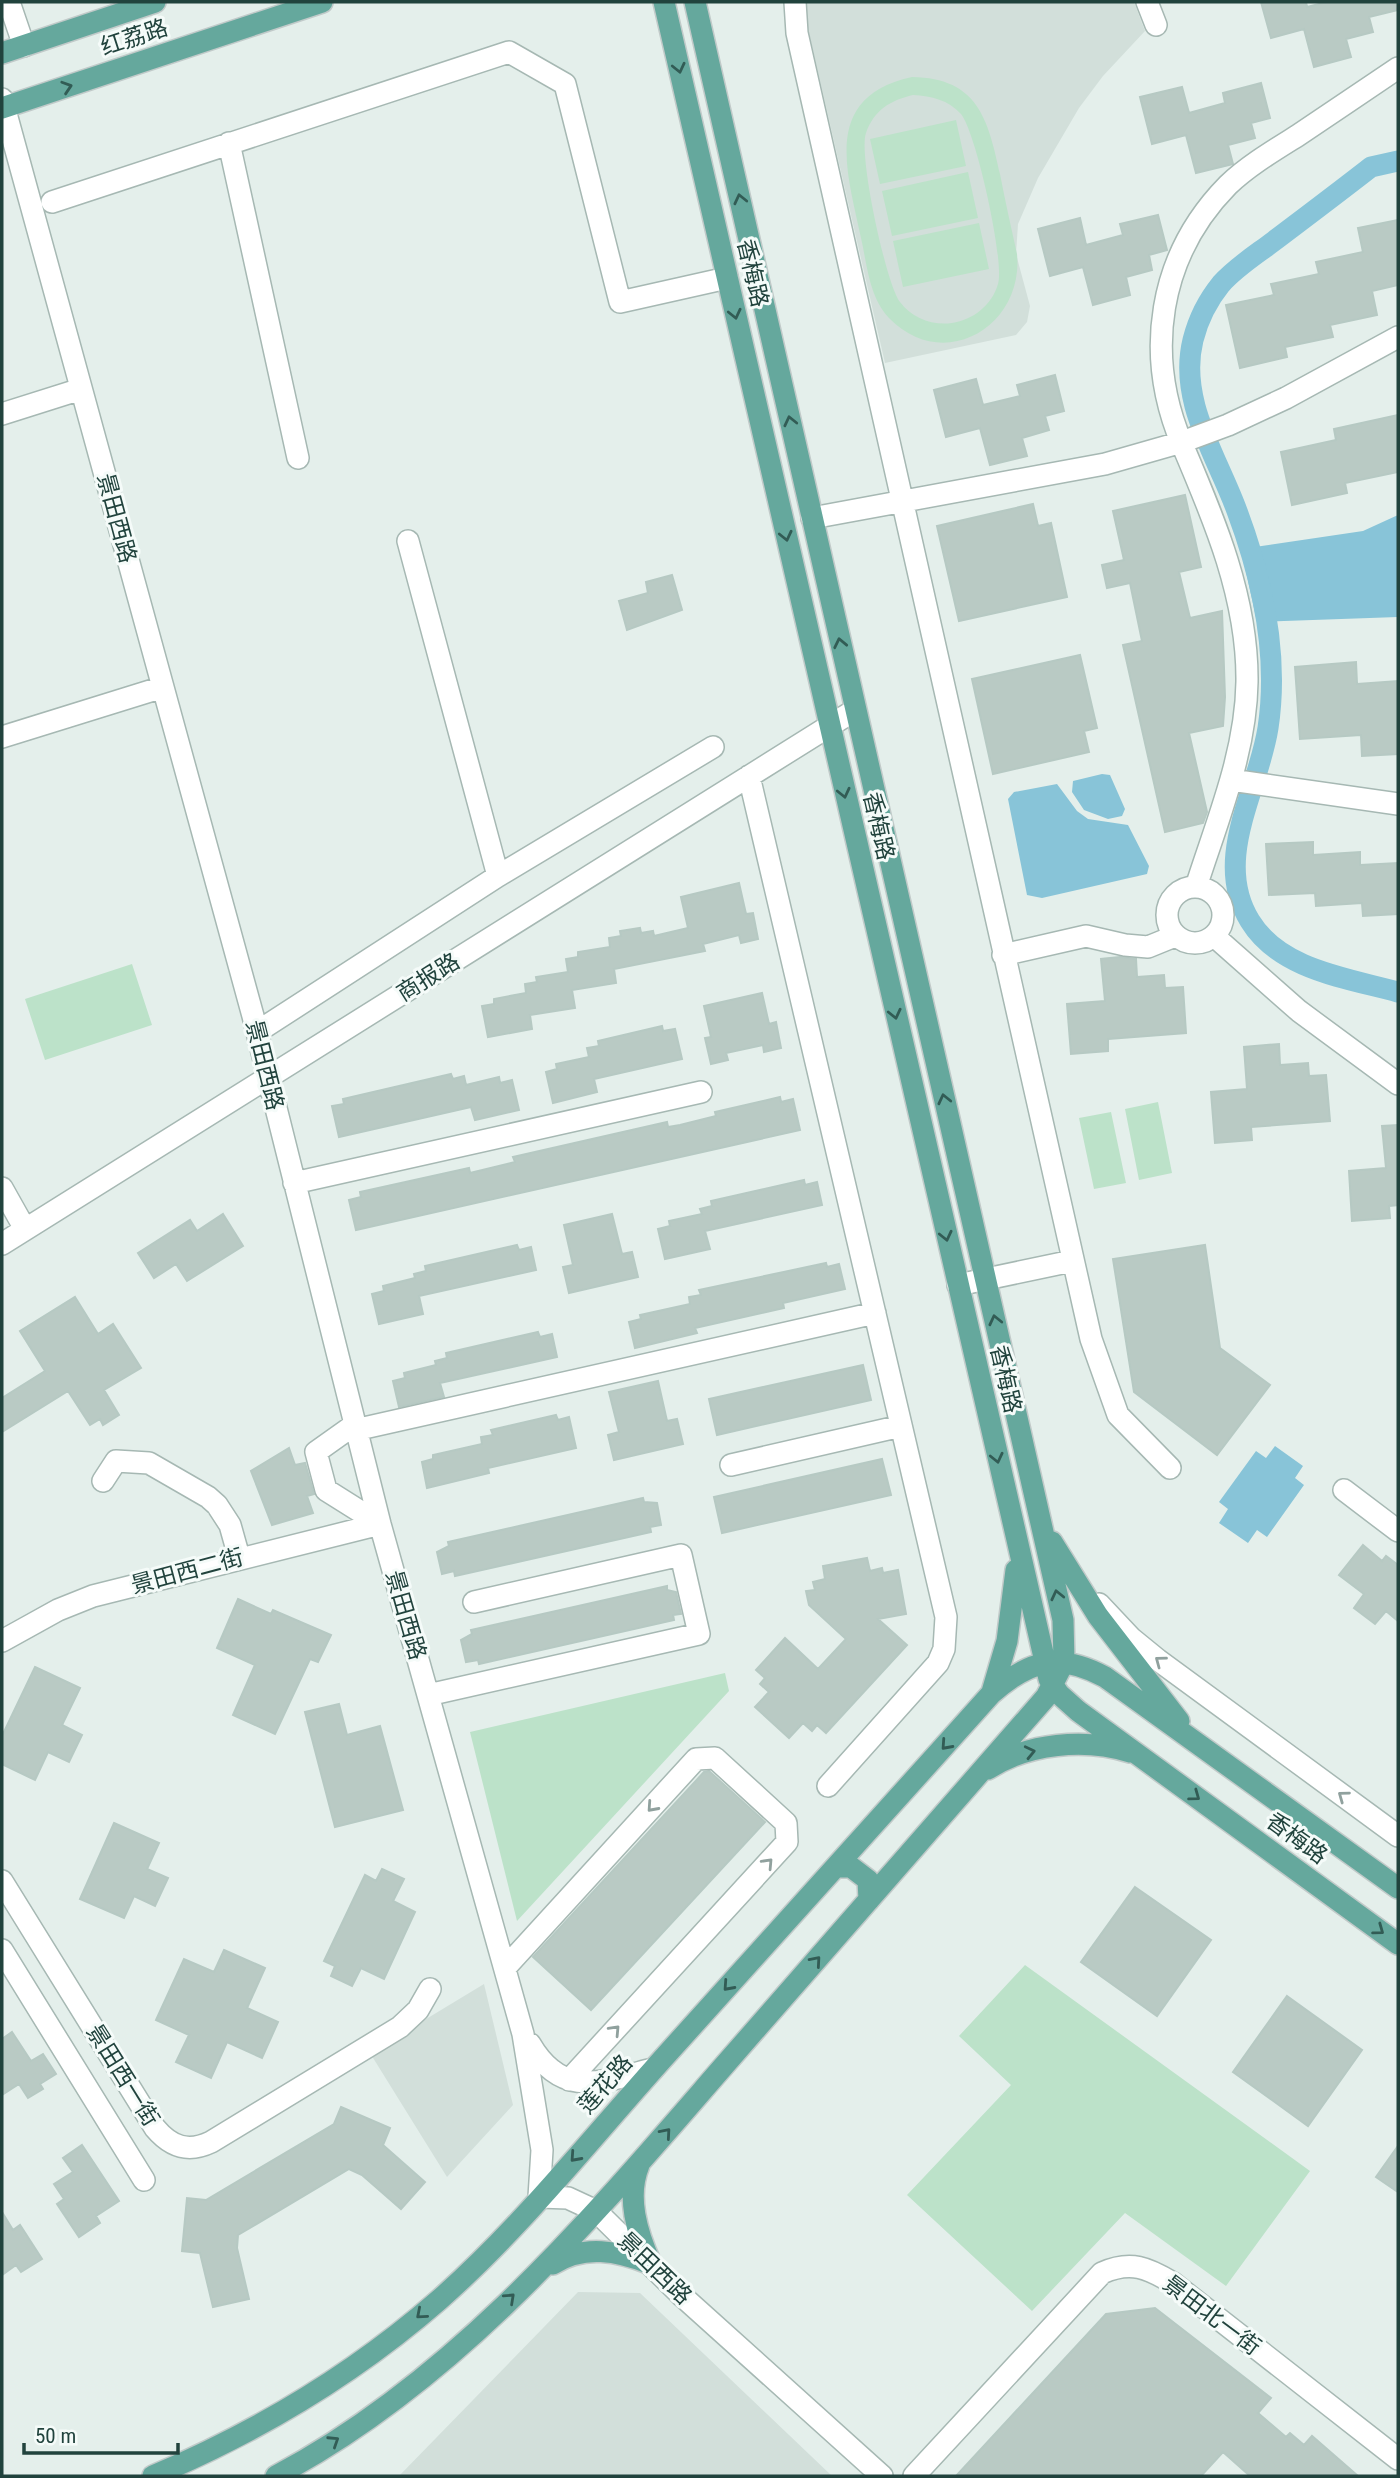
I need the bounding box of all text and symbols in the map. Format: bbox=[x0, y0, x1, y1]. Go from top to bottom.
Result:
street label: 红荔路 bbox=[97, 14, 171, 61]
one-way arrow bbox=[671, 62, 685, 74]
one-way arrow bbox=[60, 80, 72, 95]
one-way arrow bbox=[733, 194, 748, 206]
street label: 香梅路 bbox=[732, 236, 773, 310]
one-way arrow bbox=[727, 308, 742, 320]
one-way arrow bbox=[784, 415, 798, 427]
street label: 景田西路 bbox=[92, 470, 141, 566]
one-way arrow bbox=[777, 530, 792, 542]
one-way arrow bbox=[833, 637, 848, 649]
one-way arrow bbox=[836, 787, 850, 799]
street label: 香梅路 bbox=[858, 789, 899, 863]
street label: 商报路 bbox=[392, 948, 465, 1007]
one-way arrow bbox=[887, 1008, 901, 1020]
street label: 景田西路 bbox=[240, 1017, 289, 1113]
one-way arrow bbox=[938, 1093, 952, 1105]
one-way arrow bbox=[938, 1230, 952, 1242]
one-way arrow bbox=[988, 1314, 1003, 1326]
street label: 香梅路 bbox=[985, 1342, 1026, 1416]
one-way arrow bbox=[989, 1452, 1003, 1464]
street label: 景田西二街 bbox=[128, 1544, 246, 1599]
street label: 景田西路 bbox=[380, 1567, 431, 1663]
one-way arrow bbox=[1051, 1589, 1065, 1601]
one-way arrow bbox=[1155, 1657, 1167, 1670]
one-way arrow bbox=[941, 1736, 954, 1749]
one-way arrow bbox=[1024, 1746, 1036, 1760]
one-way arrow bbox=[1187, 1788, 1200, 1800]
one-way arrow bbox=[1338, 1791, 1351, 1804]
one-way arrow bbox=[648, 1799, 660, 1812]
street label: 香梅路 bbox=[1261, 1807, 1333, 1870]
one-way arrow bbox=[760, 1858, 773, 1871]
one-way arrow bbox=[1371, 1922, 1384, 1934]
one-way arrow bbox=[808, 1957, 820, 1970]
one-way arrow bbox=[724, 1978, 736, 1991]
street label: 景田西一街 bbox=[81, 2019, 164, 2131]
one-way arrow bbox=[606, 2025, 619, 2038]
street label: 莲花路 bbox=[573, 2049, 638, 2119]
one-way arrow bbox=[658, 2128, 670, 2141]
one-way arrow bbox=[571, 2149, 583, 2162]
street label: 景田西路 bbox=[612, 2227, 697, 2310]
street label: 景田北一街 bbox=[1158, 2270, 1266, 2361]
one-way arrow bbox=[502, 2293, 515, 2306]
one-way arrow bbox=[417, 2306, 429, 2319]
scale bar bbox=[24, 2412, 178, 2456]
text: 50 m bbox=[35, 2424, 76, 2448]
one-way arrow bbox=[327, 2437, 340, 2450]

